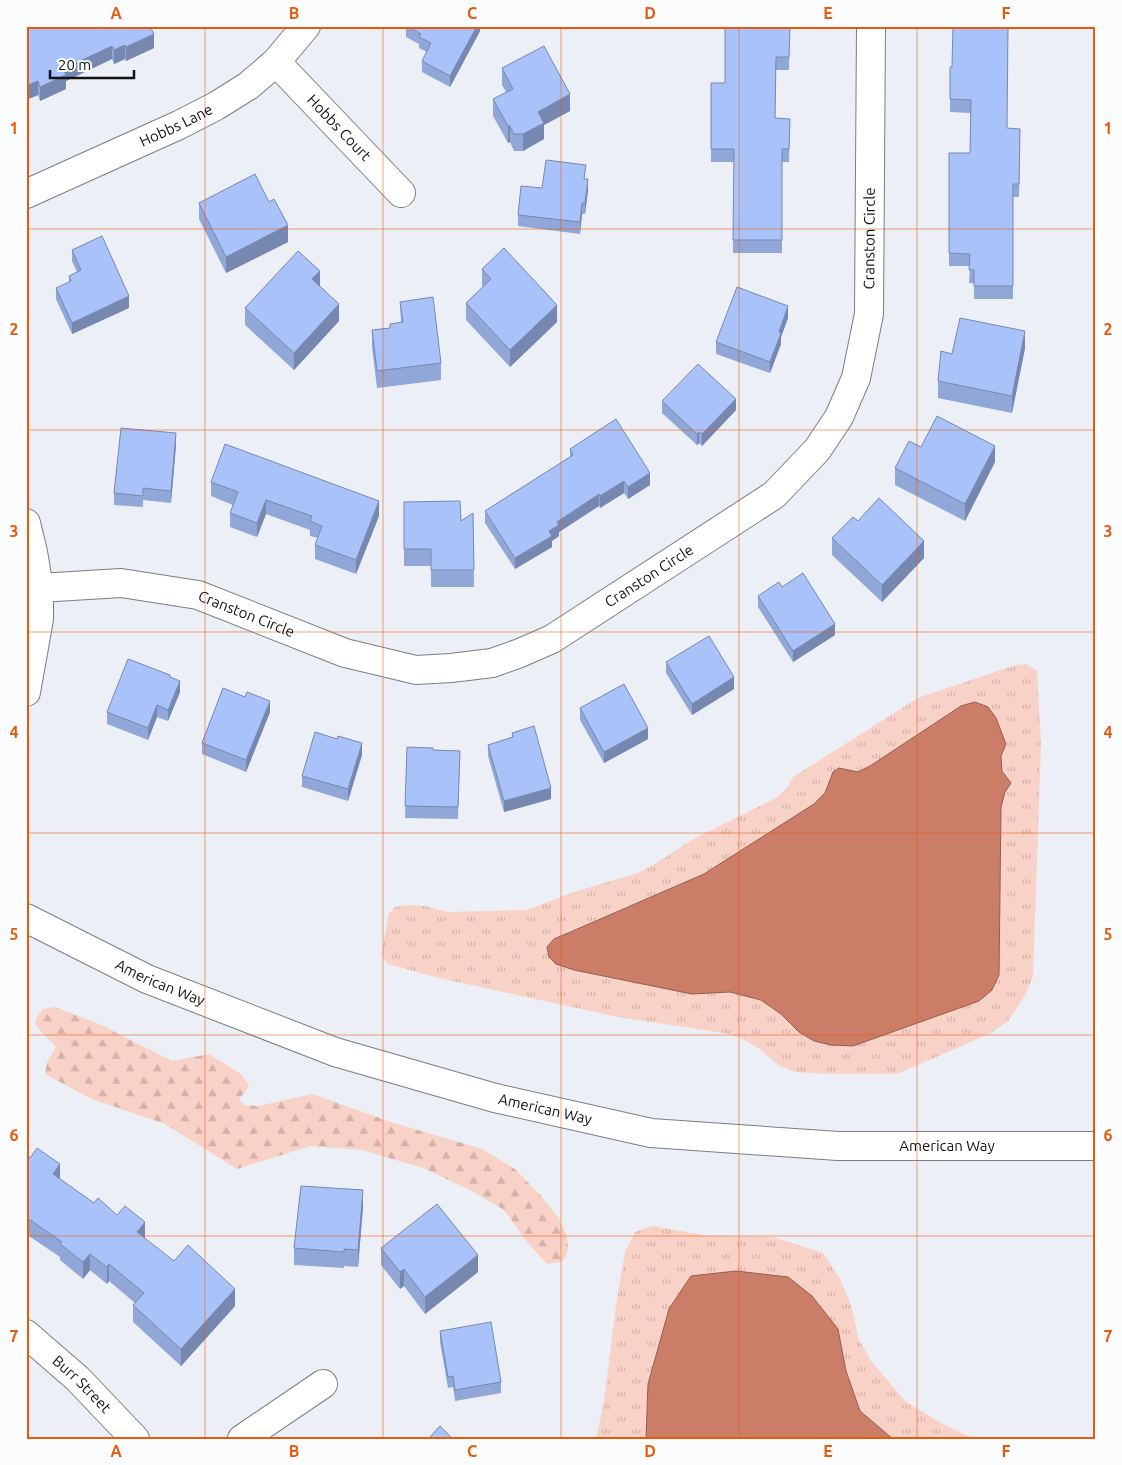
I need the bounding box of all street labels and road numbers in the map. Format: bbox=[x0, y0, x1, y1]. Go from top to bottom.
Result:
street label: Hobbs Court bbox=[304, 91, 375, 164]
street label: Hobbs Lane bbox=[137, 100, 215, 150]
street label: Cranston Circle bbox=[860, 187, 878, 290]
street label: Cranston Circle bbox=[601, 541, 696, 610]
street label: Cranston Circle bbox=[196, 587, 297, 640]
street label: American Way bbox=[113, 956, 207, 1009]
street label: American Way bbox=[497, 1090, 594, 1128]
street label: American Way bbox=[899, 1137, 995, 1154]
street label: Burr Street bbox=[49, 1352, 115, 1416]

